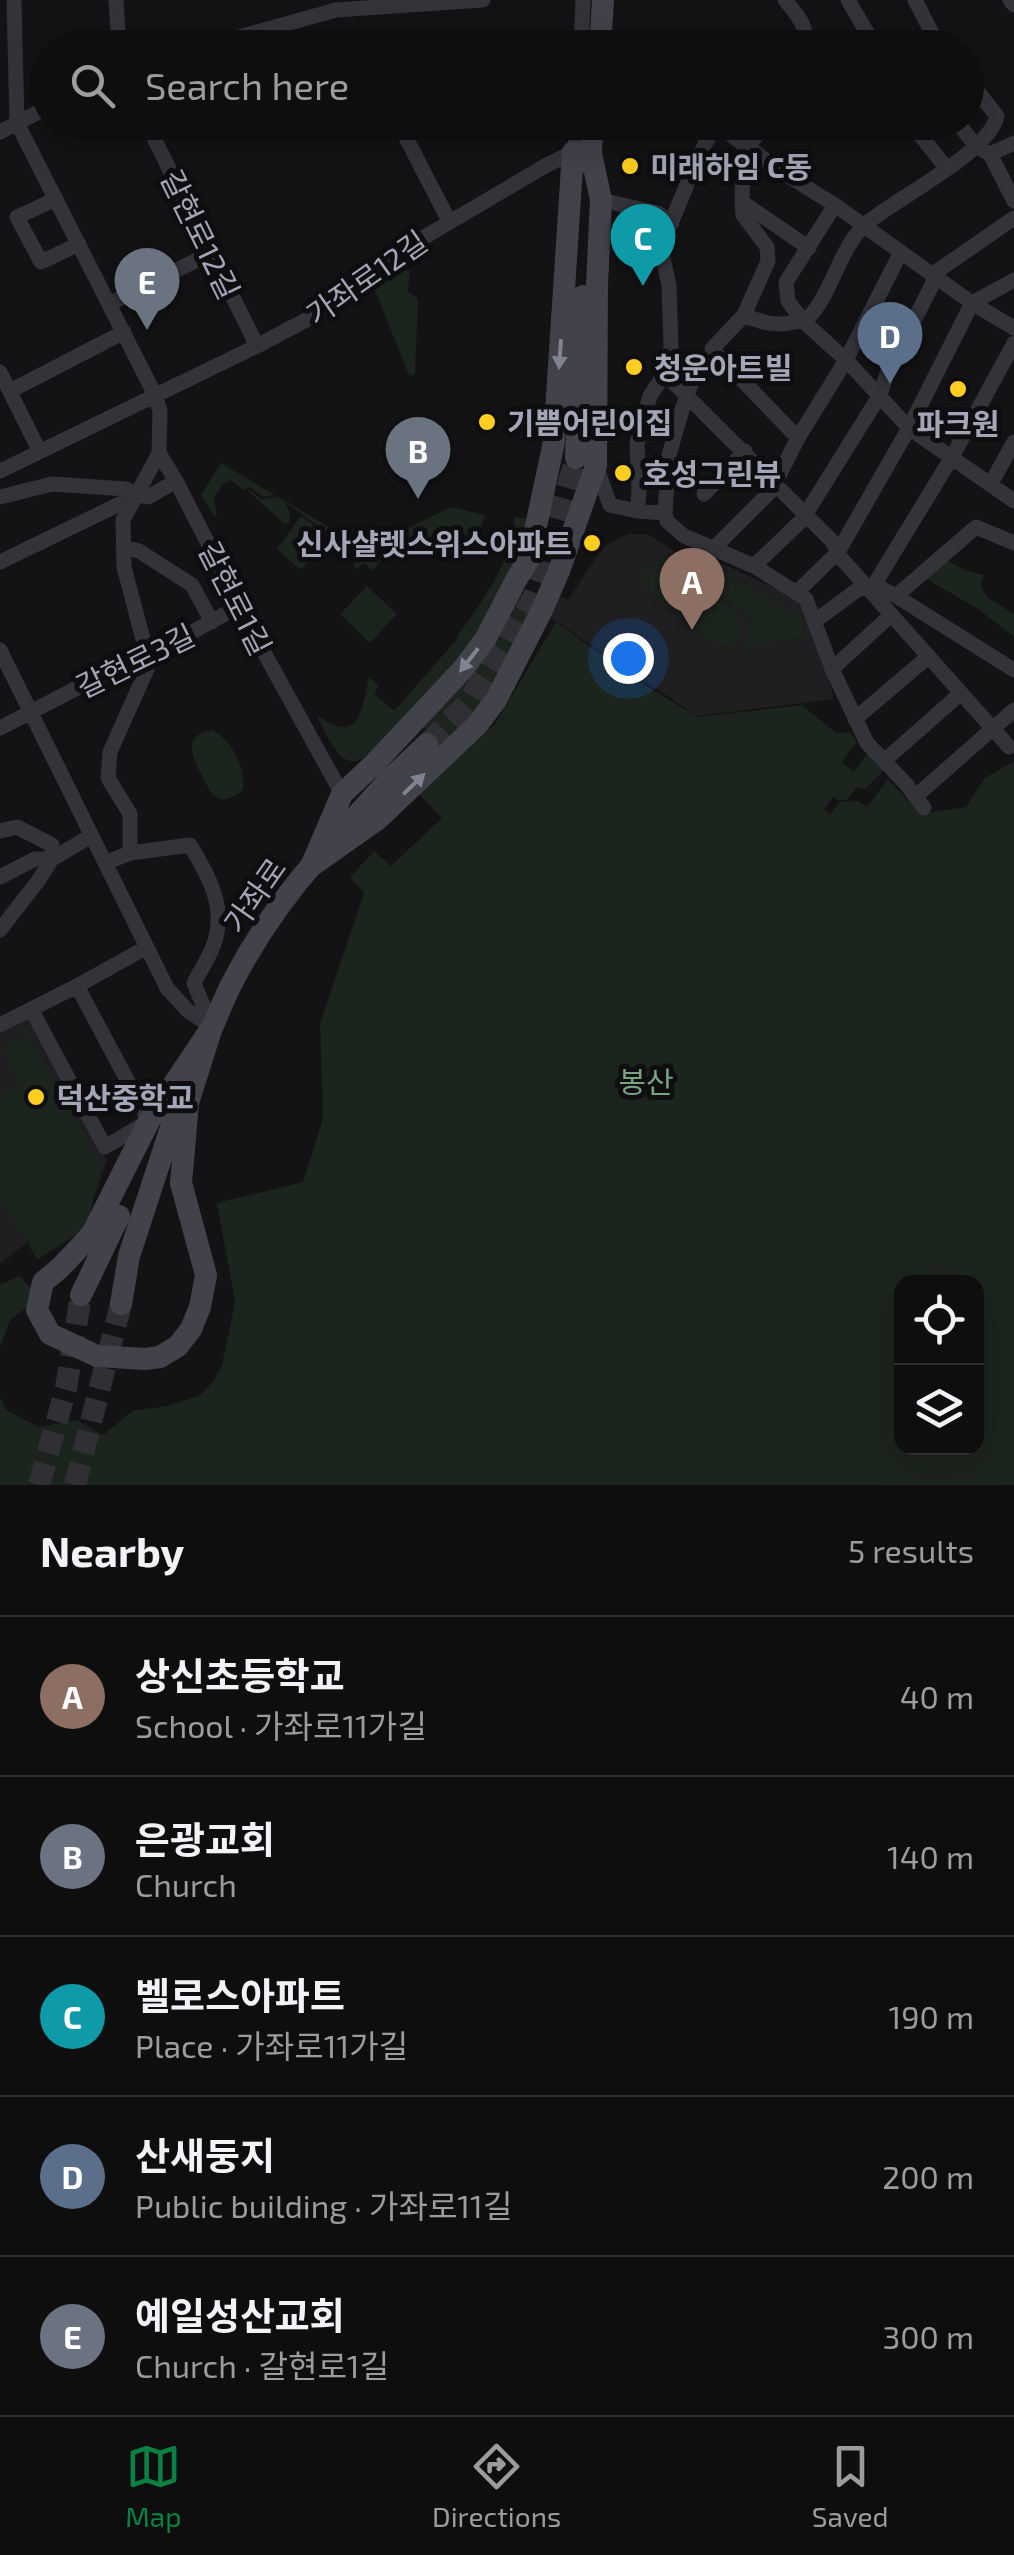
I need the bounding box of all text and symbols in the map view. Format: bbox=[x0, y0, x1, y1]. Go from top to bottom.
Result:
search box bbox=[30, 30, 984, 140]
icon: search bbox=[65, 58, 120, 113]
text: Search here bbox=[145, 62, 349, 108]
place label: 미래하임 C동 bbox=[650, 148, 812, 184]
marker: 미래하임 C동 bbox=[619, 155, 641, 177]
street label: 갈현로12길 bbox=[154, 164, 248, 304]
pin: C bbox=[610, 204, 676, 286]
street label: 가좌로12길 bbox=[299, 222, 433, 332]
pin: E bbox=[114, 248, 180, 330]
pin: D bbox=[858, 302, 922, 384]
one-way arrow bbox=[552, 339, 568, 371]
place label: 청운아트빌 bbox=[654, 349, 792, 385]
marker: 청운아트빌 bbox=[623, 356, 645, 378]
marker: 파크원 bbox=[947, 378, 969, 400]
place label: 기쁨어린이집 bbox=[507, 404, 673, 440]
place label: 파크원 bbox=[917, 405, 999, 441]
marker: 기쁨어린이집 bbox=[476, 411, 498, 433]
pin: B bbox=[386, 416, 450, 499]
place label: 호성그린뷰 bbox=[643, 455, 781, 491]
marker: 호성그린뷰 bbox=[612, 462, 634, 484]
place label: 신사샬렛스위스아파트 bbox=[296, 525, 572, 561]
marker: 신사샬렛스위스아파트 bbox=[581, 532, 603, 554]
street label: 갈현로1길 bbox=[192, 535, 280, 661]
pin: A bbox=[660, 548, 724, 630]
street label: 갈현로3길 bbox=[70, 616, 200, 704]
your location bbox=[603, 633, 654, 684]
one-way arrow bbox=[460, 647, 480, 673]
one-way arrow bbox=[401, 773, 425, 796]
street label: 가좌로 bbox=[216, 851, 292, 939]
park label: 봉산 bbox=[618, 1063, 674, 1099]
place label: 덕산중학교 bbox=[56, 1079, 194, 1115]
marker: 덕산중학교 bbox=[25, 1086, 47, 1108]
map controls bbox=[894, 1275, 984, 1455]
button: locate bbox=[894, 1275, 984, 1365]
button: layers bbox=[894, 1365, 984, 1455]
text: Nearby bbox=[40, 1525, 184, 1575]
text: 5 results bbox=[848, 1531, 974, 1569]
text: 상신초등학교 bbox=[135, 1652, 345, 1698]
text: A bbox=[62, 1677, 83, 1715]
text: 40 m bbox=[900, 1677, 974, 1715]
text: School · 가좌로11가길 bbox=[135, 1706, 427, 1744]
text: 은광교회 bbox=[135, 1816, 275, 1862]
text: B bbox=[62, 1837, 83, 1875]
text: 140 m bbox=[887, 1837, 974, 1875]
text: Church bbox=[135, 1865, 237, 1903]
text: 벨로스아파트 bbox=[135, 1972, 345, 2018]
text: C bbox=[63, 1997, 82, 2035]
text: 190 m bbox=[888, 1997, 974, 2035]
text: Place · 가좌로11가길 bbox=[135, 2026, 408, 2064]
text: 산새둥지 bbox=[135, 2132, 275, 2178]
text: D bbox=[62, 2157, 83, 2195]
text: 200 m bbox=[882, 2157, 974, 2195]
text: Public building · 가좌로11길 bbox=[135, 2186, 512, 2224]
text: 예일성산교회 bbox=[135, 2292, 345, 2338]
text: E bbox=[63, 2317, 82, 2355]
text: 300 m bbox=[882, 2317, 974, 2355]
text: Church · 갈현로1길 bbox=[135, 2346, 389, 2384]
tab: Map bbox=[125, 2439, 181, 2533]
tab: Directions bbox=[432, 2439, 561, 2533]
tab: Saved bbox=[812, 2439, 889, 2533]

